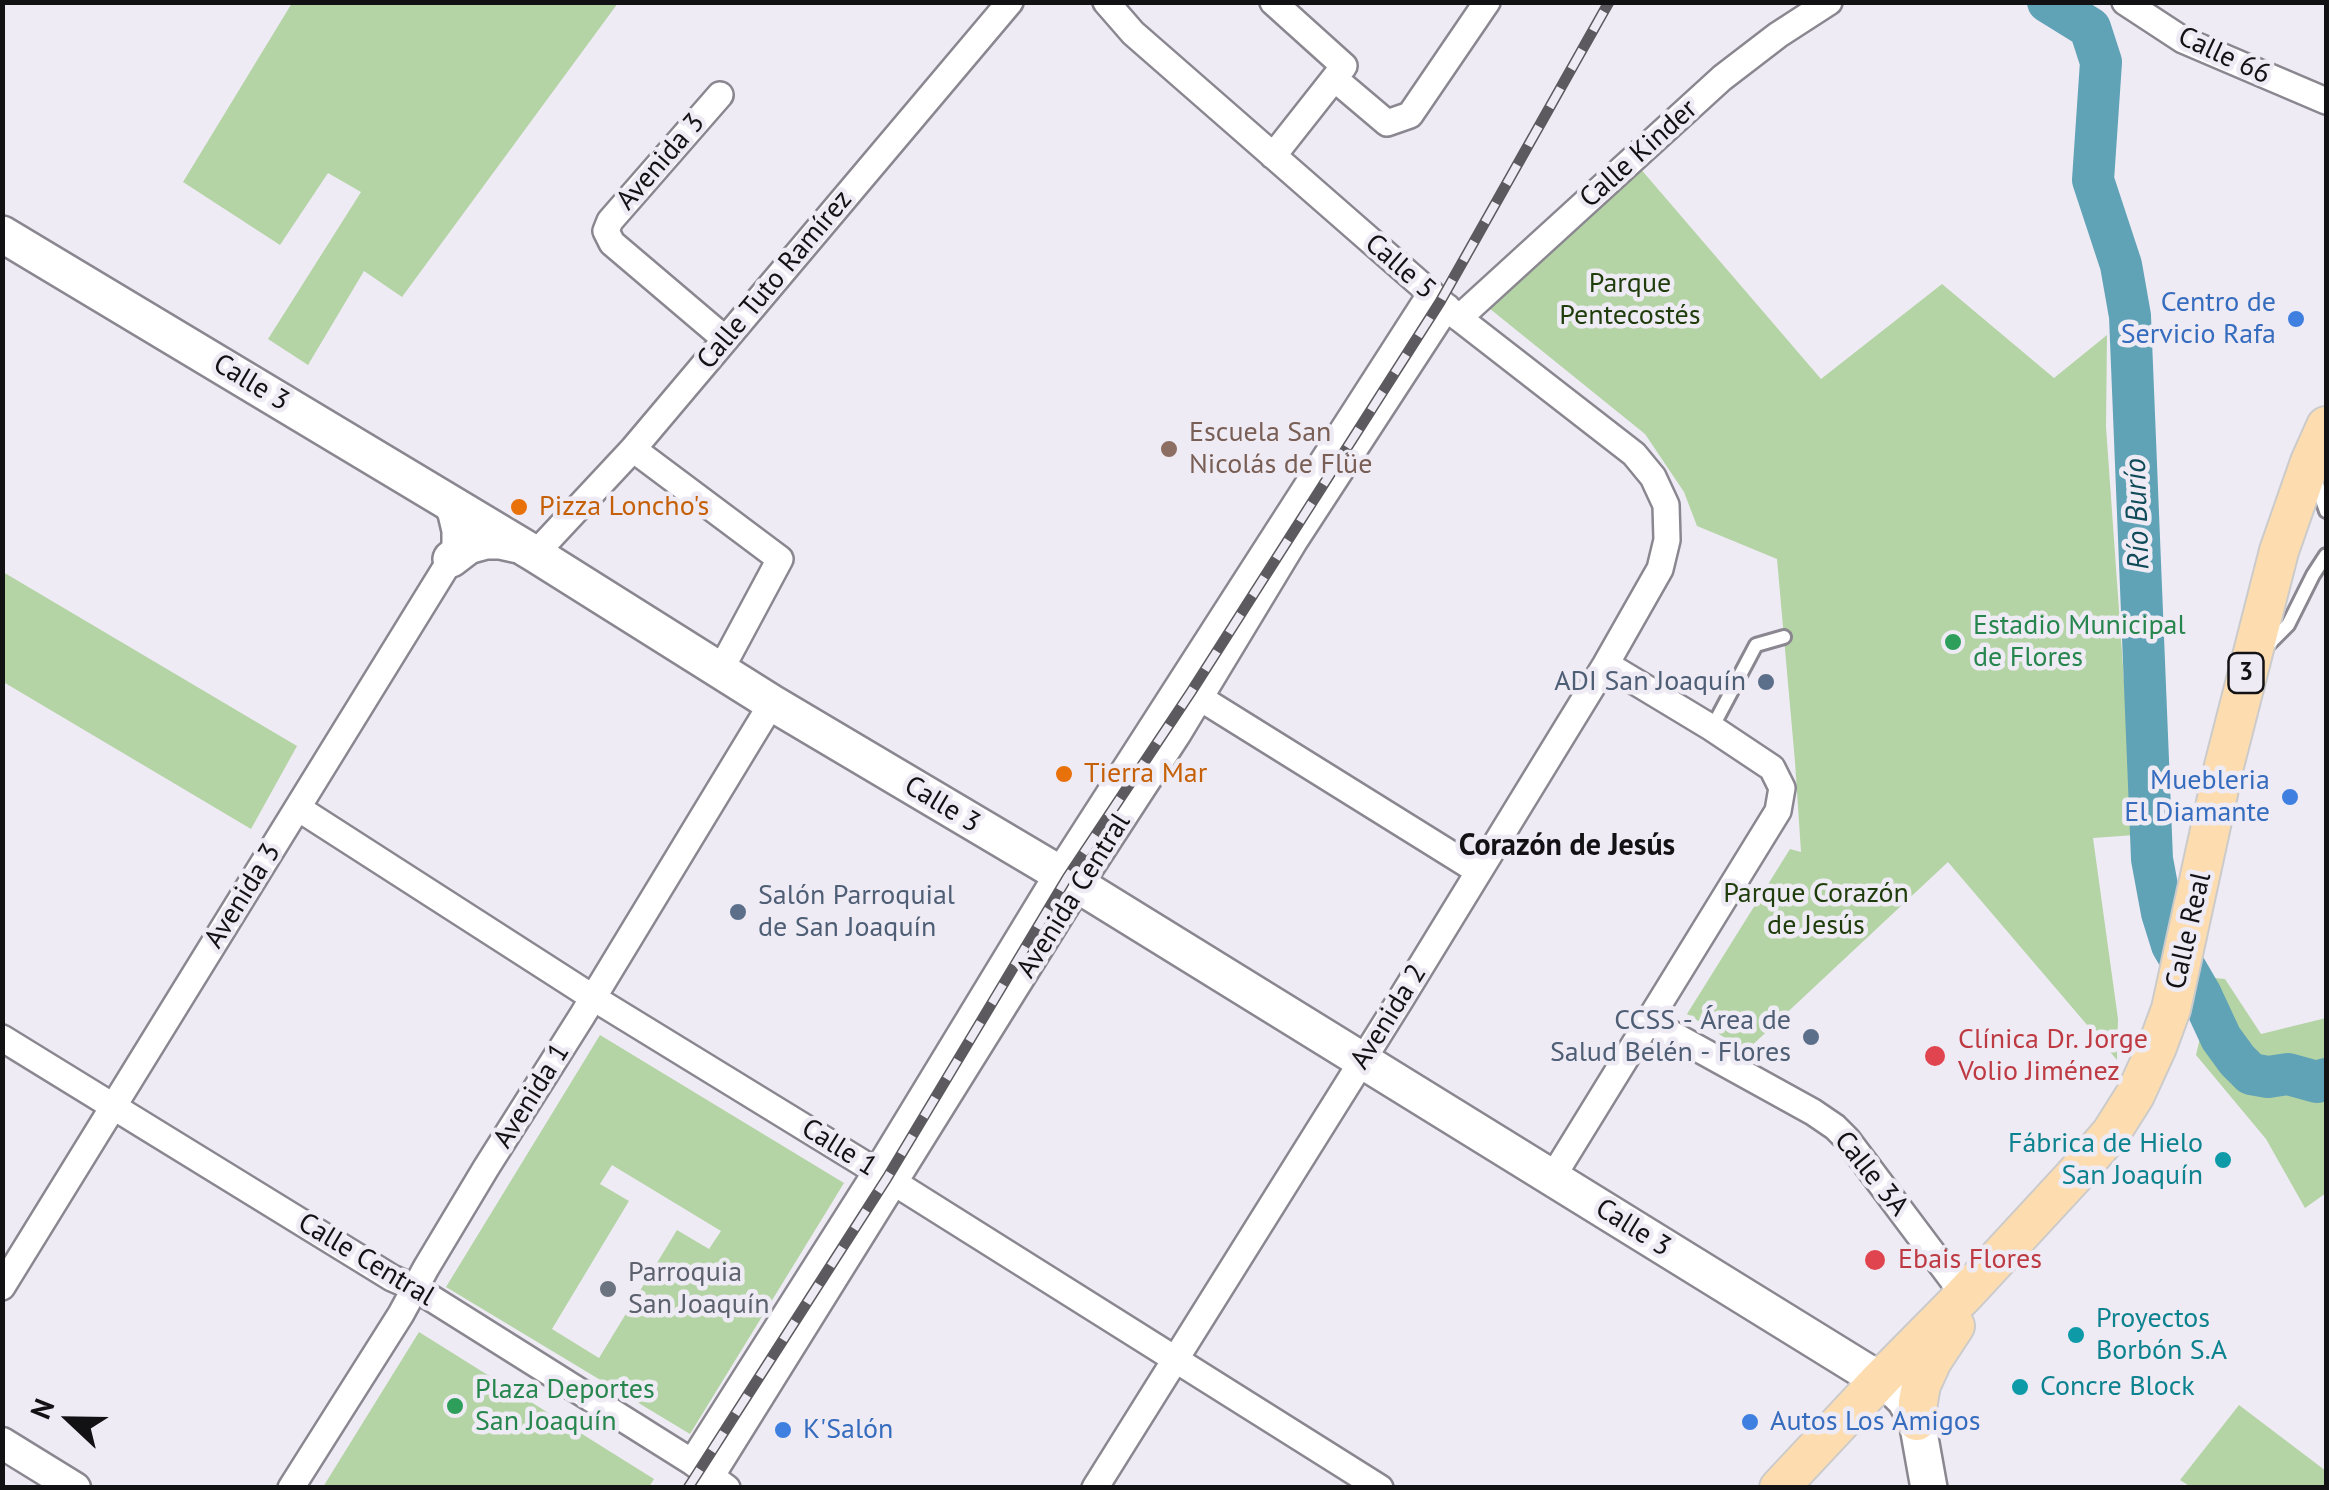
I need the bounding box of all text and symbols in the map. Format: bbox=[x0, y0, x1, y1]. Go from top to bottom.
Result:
street label: Calle 66 bbox=[2173, 20, 2275, 92]
street label: Calle Kinder bbox=[1573, 93, 1705, 215]
street label: Avenida 3 bbox=[610, 107, 712, 217]
street label: Calle Tuto Ramírez bbox=[690, 184, 860, 376]
street label: Calle 5 bbox=[1358, 227, 1442, 307]
park label: Parque Pentecostés bbox=[1559, 267, 1701, 333]
place label: Centro de Servicio Rafa bbox=[2121, 286, 2276, 352]
marker: Centro de Servicio Rafa bbox=[2285, 308, 2307, 330]
street label: Calle 3 bbox=[207, 347, 295, 419]
place label: Escuela San Nicolás de Flüe bbox=[1189, 416, 1372, 482]
marker: Escuela San Nicolás de Flüe bbox=[1158, 438, 1180, 460]
water label: Río Burío bbox=[2118, 458, 2158, 570]
place label: Pizza Loncho's bbox=[539, 490, 709, 524]
marker: Pizza Loncho's bbox=[508, 496, 530, 518]
place label: Estadio Municipal de Flores bbox=[1973, 609, 2186, 675]
marker: Estadio Municipal de Flores bbox=[1942, 631, 1964, 653]
road number: 3 bbox=[2228, 653, 2264, 693]
place label: ADI San Joaquín bbox=[1554, 665, 1746, 699]
marker: ADI San Joaquín bbox=[1755, 671, 1777, 693]
place label: Tierra Mar bbox=[1084, 757, 1207, 791]
marker: Tierra Mar bbox=[1053, 763, 1075, 785]
place label: Muebleria El Diamante bbox=[2124, 764, 2270, 830]
street label: Calle 3 bbox=[898, 769, 986, 841]
marker: Muebleria El Diamante bbox=[2279, 786, 2301, 808]
street label: Avenida Central bbox=[1010, 808, 1138, 984]
district label: Corazón de Jesús bbox=[1459, 828, 1675, 864]
street label: Avenida 3 bbox=[198, 837, 288, 955]
street label: Calle Real bbox=[2159, 869, 2219, 993]
park label: Parque Corazón de Jesús bbox=[1723, 877, 1909, 943]
place label: Salón Parroquial de San Joaquín bbox=[758, 879, 955, 945]
marker: Salón Parroquial de San Joaquín bbox=[727, 901, 749, 923]
street label: Avenida 2 bbox=[1344, 958, 1434, 1076]
place label: CCSS - Área de Salud Belén - Flores bbox=[1550, 1004, 1791, 1070]
place label: Clínica Dr. Jorge Volio Jiménez bbox=[1958, 1023, 2148, 1089]
marker: CCSS - Área de Salud Belén - Flores bbox=[1800, 1026, 1822, 1048]
street label: Avenida 1 bbox=[487, 1037, 577, 1155]
marker: Clínica Dr. Jorge Volio Jiménez bbox=[1922, 1043, 1948, 1069]
street label: Calle 1 bbox=[795, 1112, 883, 1184]
street label: Calle 3A bbox=[1827, 1125, 1915, 1223]
place label: Fábrica de Hielo San Joaquín bbox=[2008, 1127, 2203, 1193]
marker: Fábrica de Hielo San Joaquín bbox=[2212, 1149, 2234, 1171]
street label: Calle 3 bbox=[1589, 1192, 1677, 1264]
street label: Calle Central bbox=[292, 1206, 440, 1314]
place label: Ebais Flores bbox=[1898, 1243, 2042, 1277]
marker: Ebais Flores bbox=[1862, 1247, 1888, 1273]
place label: Parroquia San Joaquín bbox=[628, 1256, 770, 1322]
marker: Parroquia San Joaquín bbox=[597, 1278, 619, 1300]
place label: Proyectos Borbón S.A bbox=[2096, 1302, 2227, 1368]
marker: Proyectos Borbón S.A bbox=[2065, 1324, 2087, 1346]
north arrow bbox=[20, 1370, 120, 1470]
place label: Concre Block bbox=[2040, 1370, 2195, 1404]
place label: Plaza Deportes San Joaquín bbox=[475, 1373, 655, 1439]
marker: Concre Block bbox=[2009, 1376, 2031, 1398]
text: N bbox=[21, 1393, 62, 1424]
marker: Plaza Deportes San Joaquín bbox=[444, 1395, 466, 1417]
place label: Autos Los Amigos bbox=[1770, 1405, 1980, 1439]
marker: Autos Los Amigos bbox=[1739, 1411, 1761, 1433]
place label: K'Salón bbox=[803, 1413, 893, 1447]
marker: K'Salón bbox=[772, 1419, 794, 1441]

